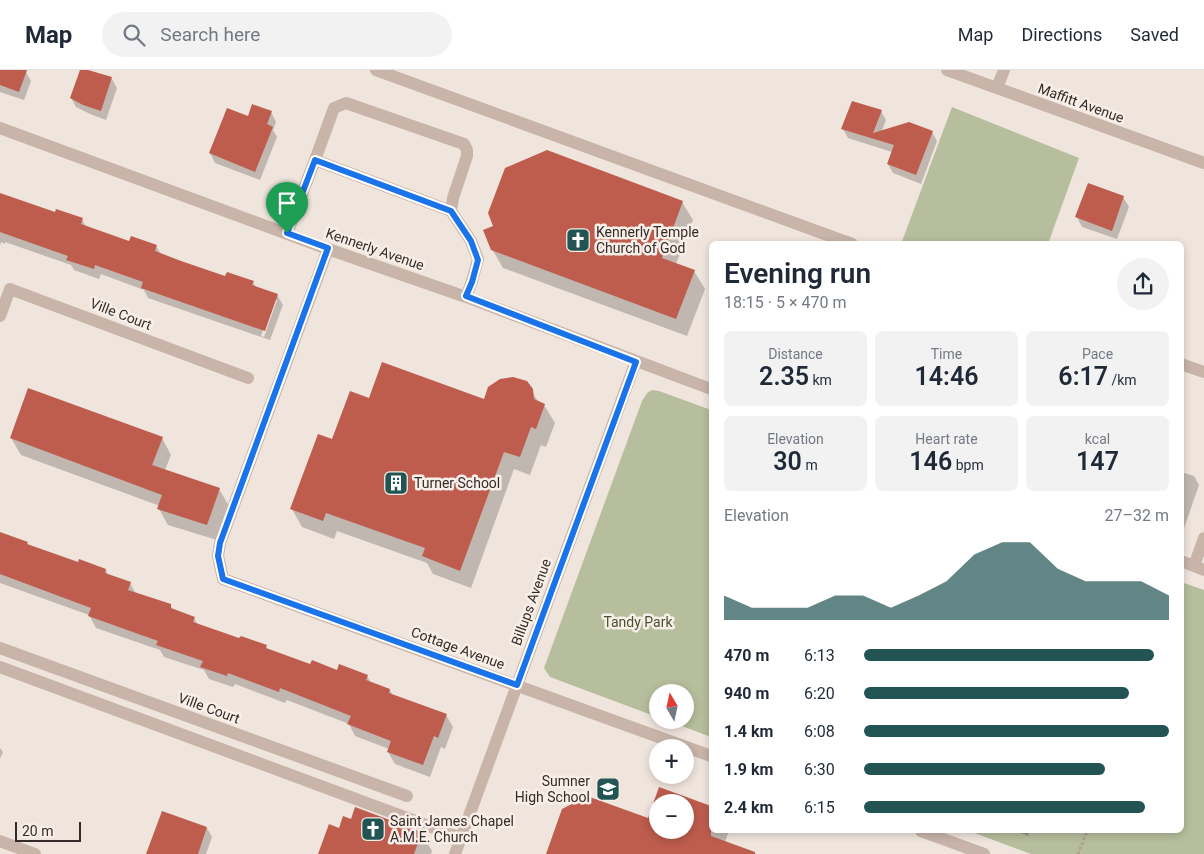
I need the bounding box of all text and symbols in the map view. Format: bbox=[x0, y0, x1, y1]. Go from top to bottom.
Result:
search box bbox=[102, 12, 452, 57]
text: Map bbox=[25, 21, 72, 49]
icon: search bbox=[120, 21, 148, 49]
text: Search here bbox=[160, 23, 260, 46]
text: Map bbox=[958, 24, 993, 45]
text: Directions bbox=[1021, 24, 1102, 45]
text: Saved bbox=[1130, 24, 1179, 45]
street label: Maffitt Avenue bbox=[1036, 80, 1126, 126]
pin bbox=[266, 182, 308, 233]
icon: arrive bbox=[273, 189, 301, 217]
place label: Kennerly Temple Church of God bbox=[596, 224, 699, 256]
street label: Kennerly Avenue bbox=[324, 225, 426, 273]
church icon: Kennerly Temple Church of God bbox=[565, 227, 591, 253]
text: Evening run bbox=[724, 257, 871, 290]
button: share bbox=[1117, 258, 1169, 310]
text: 18:15 · 5 × 470 m bbox=[724, 293, 846, 312]
street label: Ville Court bbox=[88, 295, 154, 333]
text: Distance bbox=[768, 346, 823, 362]
text: Time bbox=[931, 346, 962, 362]
text: Pace bbox=[1082, 346, 1113, 362]
text: 2.35 bbox=[759, 362, 809, 391]
text: 14:46 bbox=[915, 362, 978, 391]
text: 6:17 bbox=[1058, 362, 1108, 391]
text: km bbox=[809, 372, 832, 388]
text: /km bbox=[1108, 372, 1137, 388]
text: Elevation bbox=[767, 431, 824, 447]
text: Heart rate bbox=[915, 431, 978, 447]
text: kcal bbox=[1085, 431, 1110, 447]
text: 30 bbox=[773, 447, 802, 476]
text: 146 bbox=[909, 447, 952, 476]
text: 147 bbox=[1076, 447, 1119, 476]
text: m bbox=[802, 457, 818, 473]
text: bpm bbox=[952, 457, 984, 473]
building icon: Turner School bbox=[383, 470, 409, 496]
place label: Turner School bbox=[414, 475, 500, 491]
text: Elevation bbox=[724, 506, 789, 525]
text: 27–32 m bbox=[1105, 506, 1169, 525]
street label: Billups Avenue bbox=[508, 557, 554, 647]
park label: Tandy Park bbox=[603, 614, 673, 630]
street label: Cottage Avenue bbox=[409, 624, 507, 672]
text: 470 m bbox=[724, 646, 769, 665]
text: 6:13 bbox=[804, 646, 835, 665]
north arrow bbox=[649, 684, 694, 729]
map controls bbox=[649, 684, 694, 839]
text: 940 m bbox=[724, 684, 769, 703]
text: 6:20 bbox=[804, 684, 835, 703]
street label: Ville Court bbox=[176, 689, 242, 727]
text: 1.4 km bbox=[724, 722, 773, 741]
text: 6:08 bbox=[804, 722, 835, 741]
button: + bbox=[649, 739, 694, 784]
text: 1.9 km bbox=[724, 760, 773, 779]
text: 6:30 bbox=[804, 760, 835, 779]
place label: Sumner High School bbox=[515, 773, 590, 805]
school or university icon: Sumner High School bbox=[595, 776, 621, 802]
button: − bbox=[649, 794, 694, 839]
text: 2.4 km bbox=[724, 798, 773, 817]
text: 6:15 bbox=[804, 798, 835, 817]
place label: Saint James Chapel A.M.E. Church bbox=[390, 813, 514, 845]
church icon: Saint James Chapel A.M.E. Church bbox=[360, 816, 386, 842]
scale bar bbox=[15, 819, 81, 842]
text: 20 m bbox=[22, 823, 54, 839]

